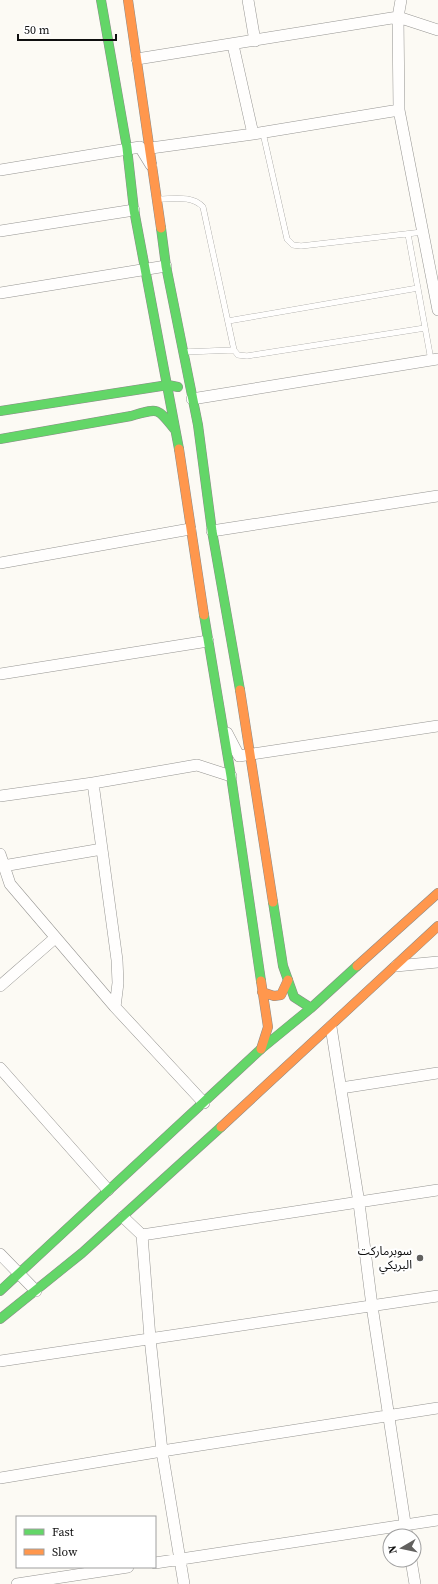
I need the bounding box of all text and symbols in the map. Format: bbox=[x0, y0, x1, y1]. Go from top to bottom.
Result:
scale bar bbox=[18, 16, 116, 42]
text: 50 m bbox=[24, 22, 50, 38]
place label: سوبرماركت البريكي bbox=[358, 1243, 412, 1275]
marker: سوبرماركت البريكي bbox=[415, 1253, 425, 1263]
legend bbox=[16, 1516, 156, 1568]
text: Fast bbox=[52, 1524, 74, 1540]
north arrow bbox=[382, 1528, 422, 1568]
text: Slow bbox=[52, 1544, 78, 1560]
text: N bbox=[385, 1544, 401, 1555]

